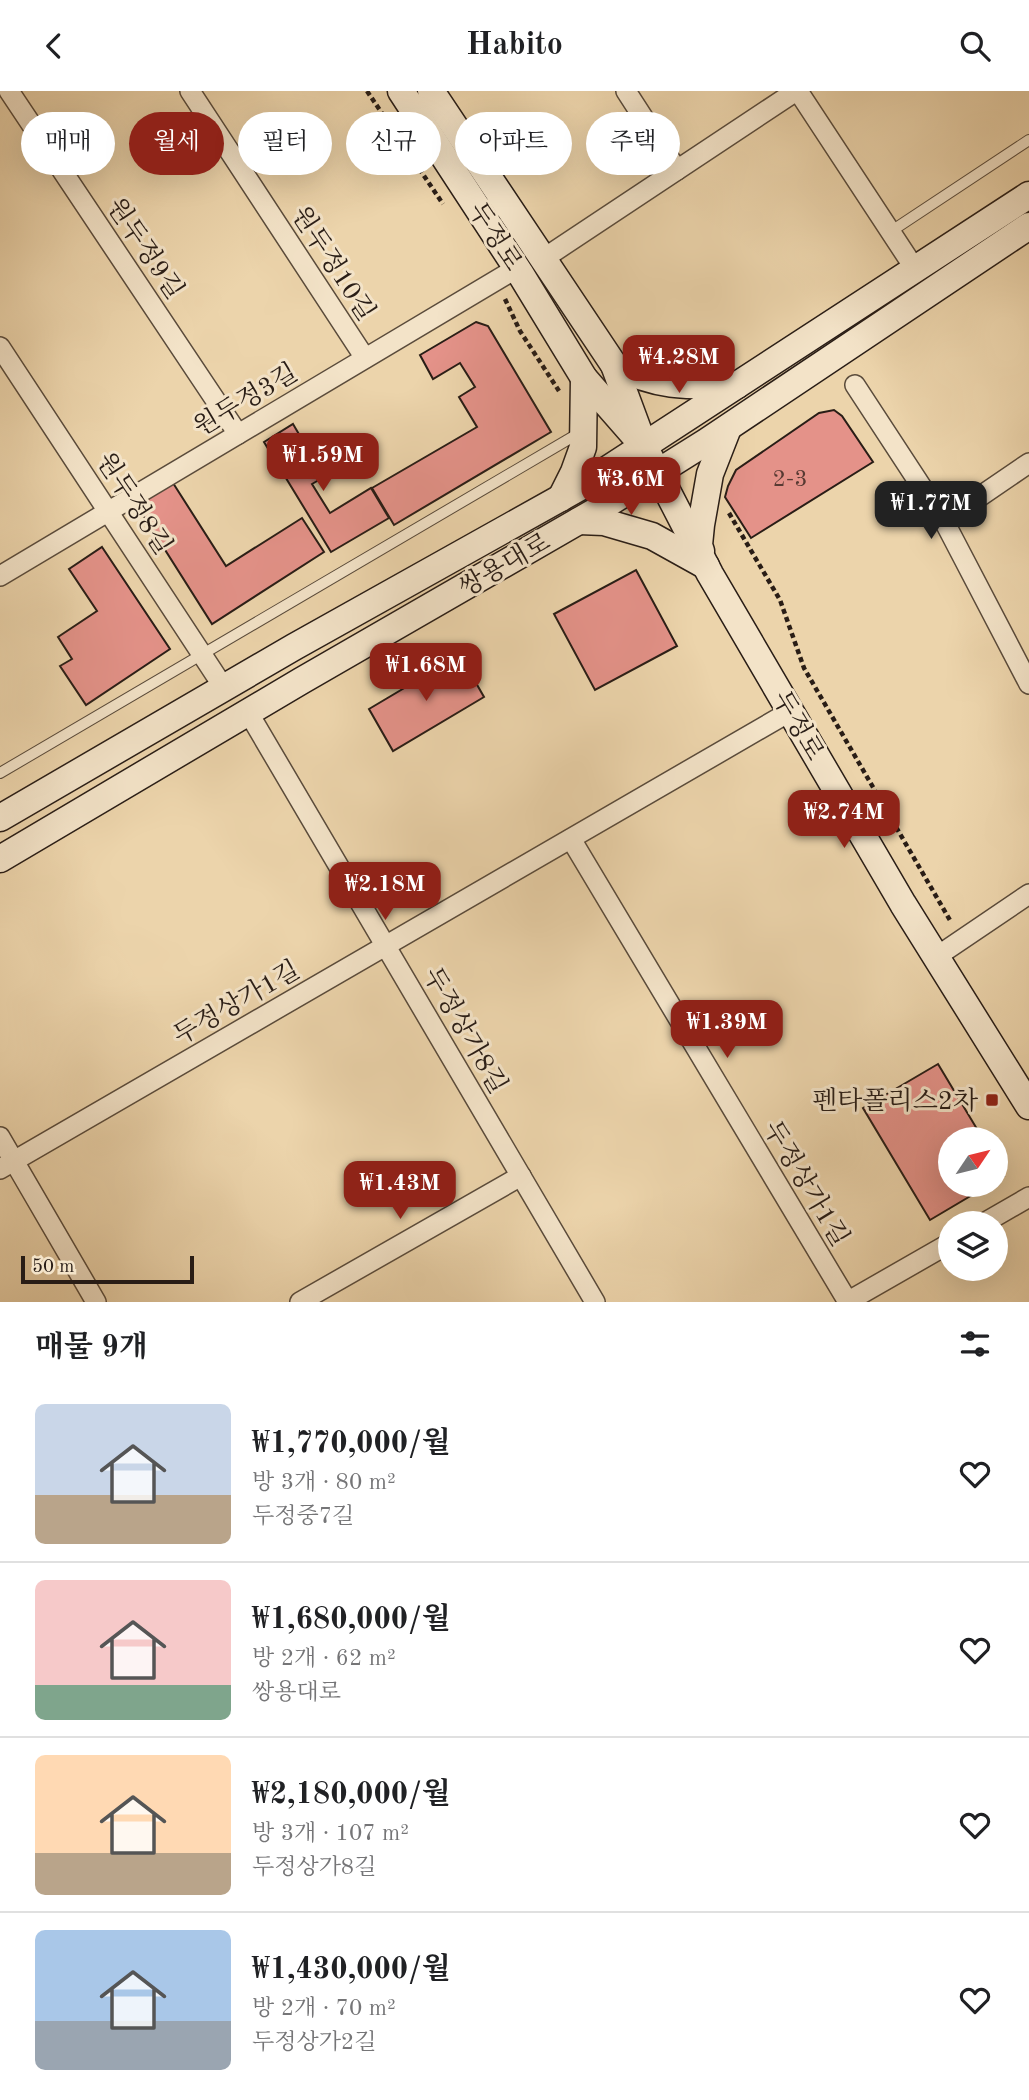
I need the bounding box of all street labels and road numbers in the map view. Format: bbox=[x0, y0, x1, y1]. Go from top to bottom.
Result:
street label: 원두정9길 bbox=[101, 193, 189, 304]
street label: 두정로 bbox=[463, 197, 527, 276]
street label: 원두정10길 bbox=[286, 201, 380, 326]
street label: 원두정3길 bbox=[189, 358, 302, 442]
street label: 원두정8길 bbox=[91, 447, 177, 560]
street label: 쌍용대로 bbox=[454, 528, 555, 602]
street label: 두정로 bbox=[767, 686, 829, 765]
street label: 두정상가1길 bbox=[169, 956, 304, 1050]
street label: 두정상가8길 bbox=[418, 963, 512, 1098]
street label: 두정상가1길 bbox=[758, 1116, 854, 1251]

